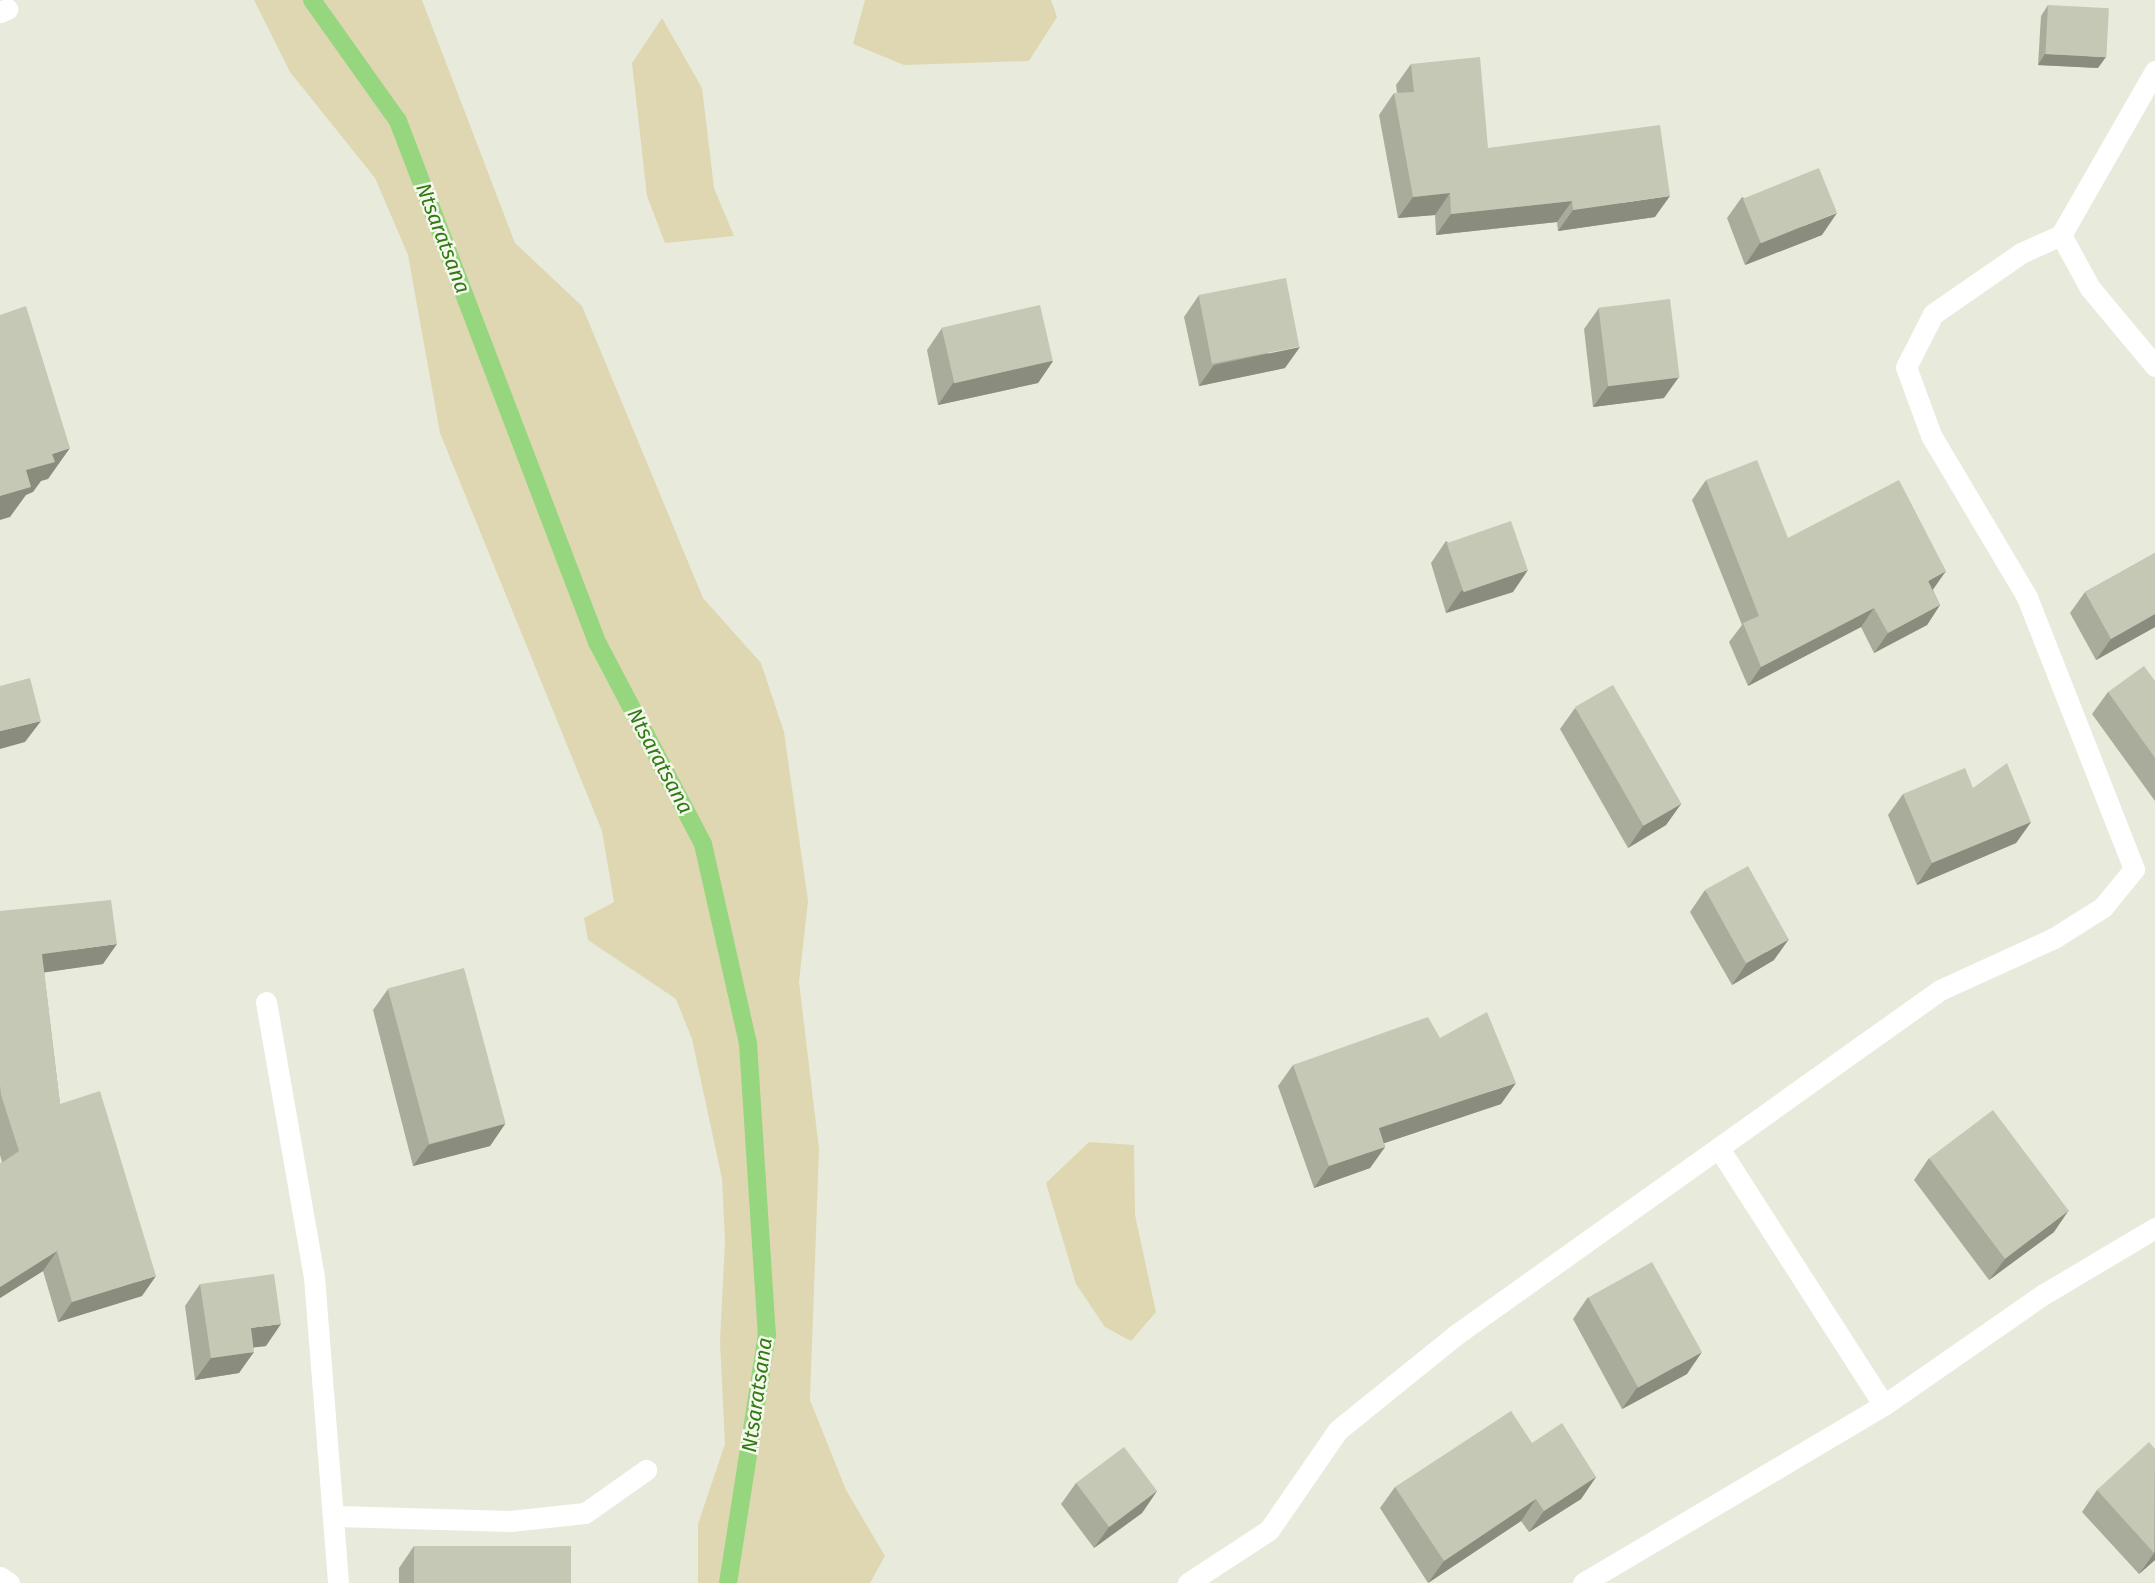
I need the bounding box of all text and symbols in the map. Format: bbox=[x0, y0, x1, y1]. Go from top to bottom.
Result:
water label: Ntsaratsana bbox=[410, 179, 476, 297]
water label: Ntsaratsana bbox=[622, 704, 698, 818]
water label: Ntsaratsana bbox=[736, 1336, 778, 1454]

